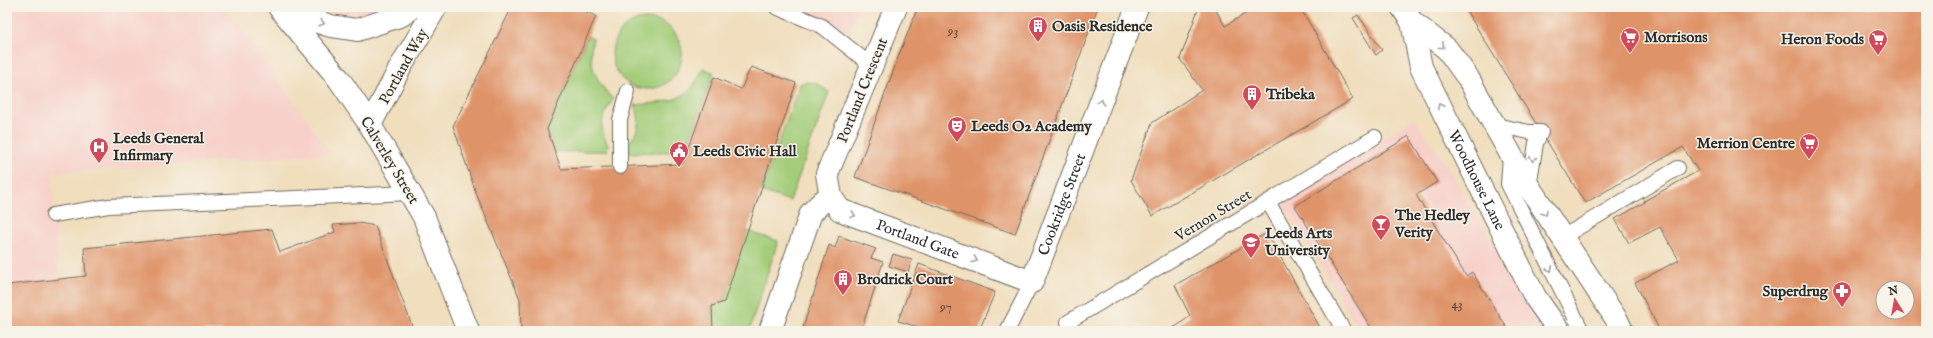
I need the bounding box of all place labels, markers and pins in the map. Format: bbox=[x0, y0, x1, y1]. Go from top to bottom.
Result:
building icon: Oasis Residence bbox=[1027, 15, 1049, 43]
place label: Oasis Residence bbox=[1052, 17, 1153, 36]
supermarket icon: Morrisons bbox=[1619, 26, 1641, 54]
place label: Morrisons bbox=[1644, 28, 1708, 47]
supermarket icon: Heron Foods bbox=[1867, 28, 1889, 56]
place label: Heron Foods bbox=[1781, 30, 1865, 49]
building icon: Tribeka bbox=[1241, 83, 1263, 111]
place label: Tribeka bbox=[1265, 85, 1315, 104]
theatre icon: Leeds O2 Academy bbox=[946, 115, 968, 143]
place label: Leeds O2 Academy bbox=[971, 117, 1092, 136]
place label: Leeds General Infirmary bbox=[113, 129, 205, 165]
supermarket icon: Merrion Centre bbox=[1798, 132, 1820, 160]
place label: Merrion Centre bbox=[1697, 134, 1795, 153]
hospital icon: Leeds General Infirmary bbox=[88, 136, 110, 164]
public building icon: Leeds Civic Hall bbox=[668, 140, 690, 168]
place label: Leeds Civic Hall bbox=[693, 142, 797, 161]
place label: The Hedley Verity bbox=[1394, 206, 1471, 242]
bar icon: The Hedley Verity bbox=[1370, 213, 1392, 241]
place label: Leeds Arts University bbox=[1264, 224, 1333, 260]
school or university icon: Leeds Arts University bbox=[1240, 231, 1262, 259]
building icon: Brodrick Court bbox=[832, 268, 854, 296]
place label: Brodrick Court bbox=[857, 270, 954, 289]
pharmacy icon: Superdrug bbox=[1831, 280, 1853, 308]
place label: Superdrug bbox=[1763, 282, 1829, 301]

